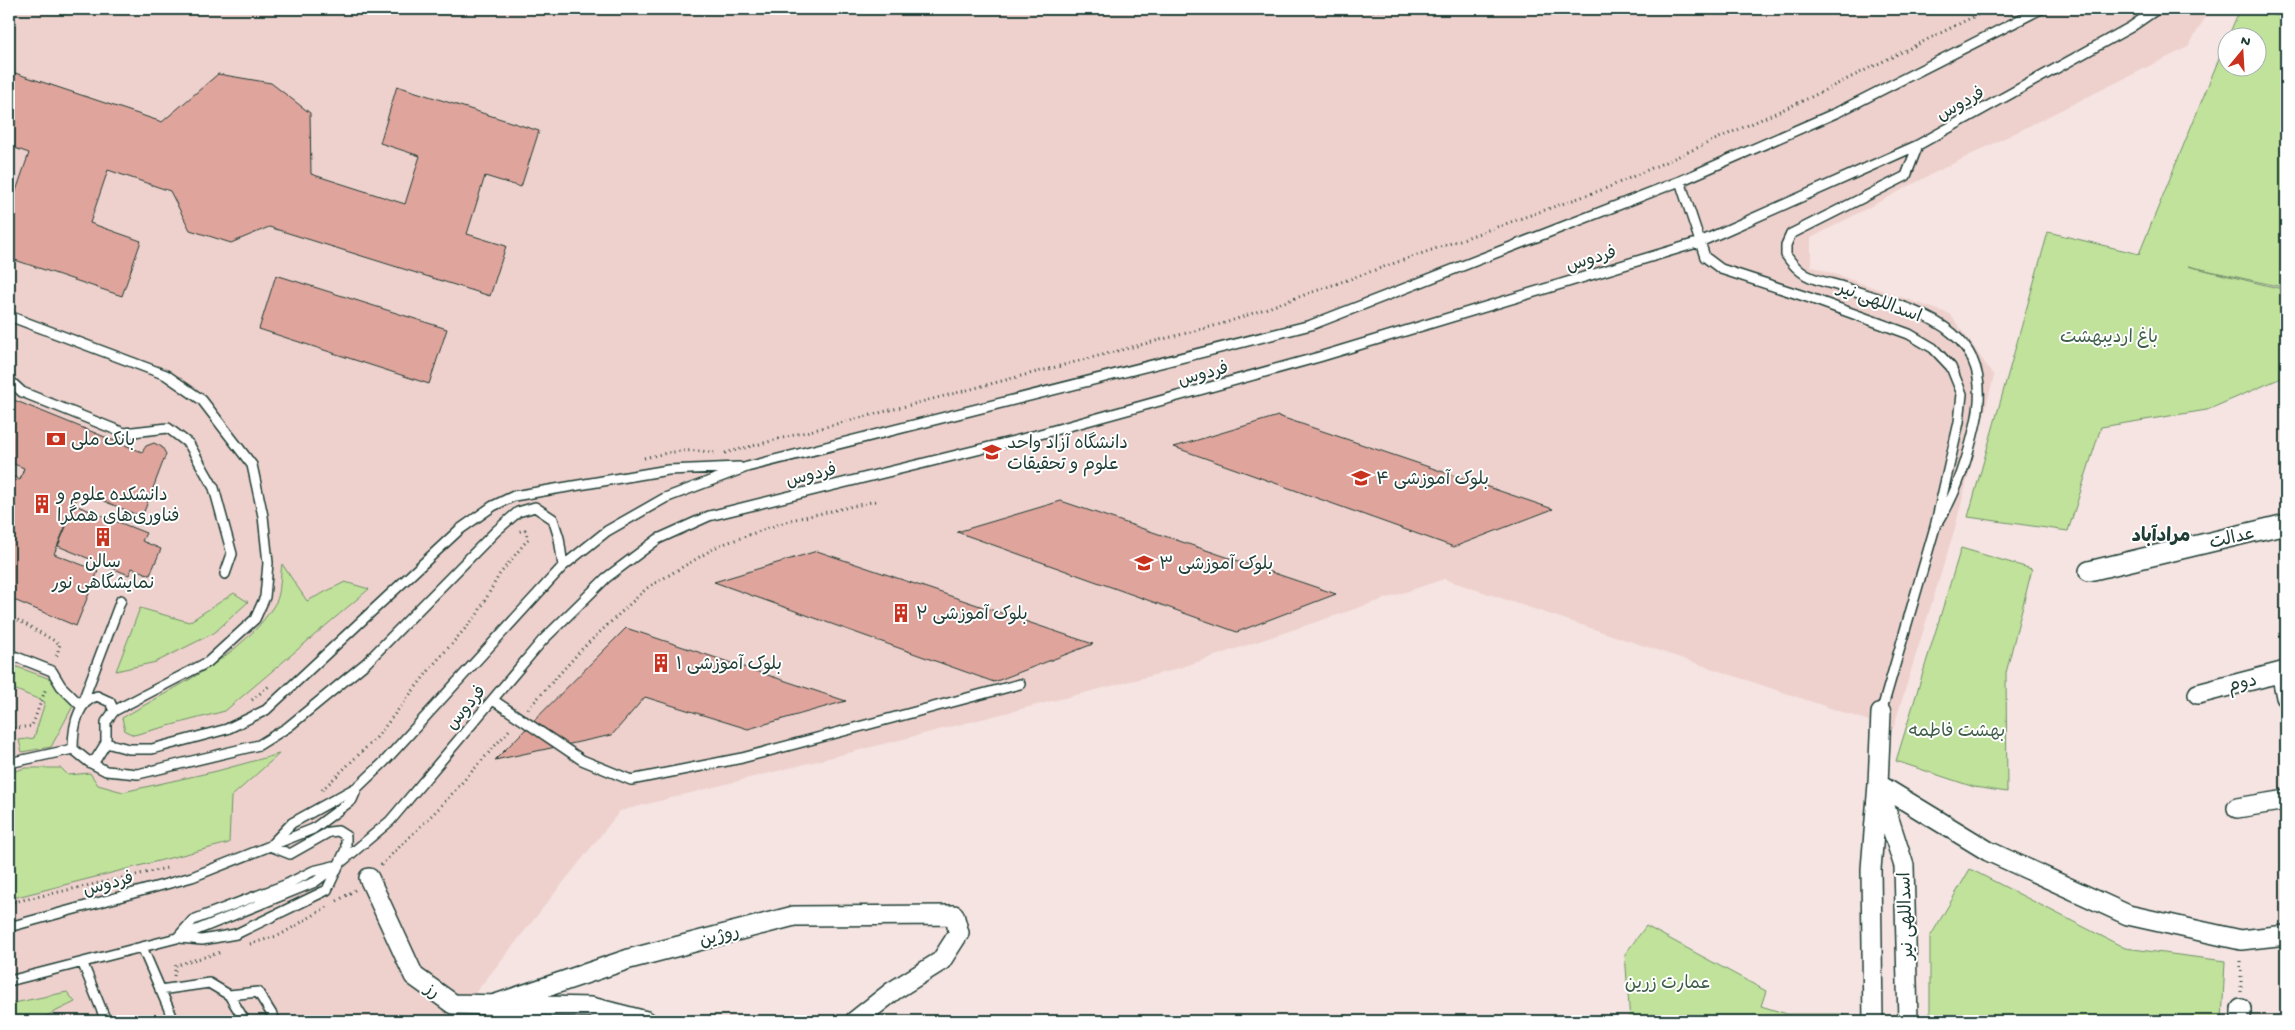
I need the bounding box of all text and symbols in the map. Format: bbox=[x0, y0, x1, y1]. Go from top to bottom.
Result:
north arrow bbox=[2218, 28, 2268, 78]
text: N bbox=[2238, 33, 2252, 52]
street label: فردوس bbox=[1934, 83, 1989, 127]
street label: فردوس bbox=[1564, 243, 1619, 278]
street label: اسداللهی نیر bbox=[1832, 278, 1924, 328]
park label: باغ اردیبهشت bbox=[2060, 327, 2158, 349]
street label: فردوس bbox=[1176, 359, 1231, 392]
bank icon: بانک ملی bbox=[45, 428, 67, 450]
place label: بانک ملی bbox=[71, 430, 135, 452]
place label: دانشگاه آزاد واحد علوم و تحقیقات bbox=[1007, 432, 1128, 477]
school or university icon: دانشگاه آزاد واحد علوم و تحقیقات bbox=[981, 441, 1003, 463]
street label: فردوس bbox=[784, 460, 839, 493]
school or university icon: بلوک آموزشی ۴ bbox=[1350, 467, 1372, 489]
place label: بلوک آموزشی ۴ bbox=[1376, 469, 1489, 491]
place label: دانشکده علوم و فناوری‌های همگرا bbox=[55, 486, 179, 528]
building icon: دانشکده علوم و فناوری‌های همگرا bbox=[31, 493, 53, 515]
district label: مرادآباد bbox=[2132, 524, 2190, 549]
street label: عدالت bbox=[2208, 524, 2258, 555]
building icon: سالن نمایشگاهی نور bbox=[92, 526, 114, 548]
school or university icon: بلوک آموزشی ۳ bbox=[1133, 552, 1155, 574]
place label: سالن نمایشگاهی نور bbox=[51, 553, 154, 595]
place label: بلوک آموزشی ۳ bbox=[1159, 554, 1273, 576]
building icon: بلوک آموزشی ۲ bbox=[890, 602, 912, 624]
place label: بلوک آموزشی ۲ bbox=[916, 604, 1028, 626]
building icon: بلوک آموزشی ۱ bbox=[650, 652, 672, 674]
place label: بلوک آموزشی ۱ bbox=[676, 654, 782, 676]
street label: دوم bbox=[2226, 671, 2260, 699]
street label: فردوس bbox=[442, 682, 492, 735]
park label: بهشت فاطمه bbox=[1909, 722, 2005, 743]
street label: فردوس bbox=[81, 869, 136, 902]
street label: اسداللهی نیر bbox=[1895, 872, 1920, 962]
street label: روژین bbox=[697, 922, 742, 953]
park label: عمارت زرین bbox=[1625, 974, 1711, 995]
street label: رز bbox=[418, 978, 443, 1005]

